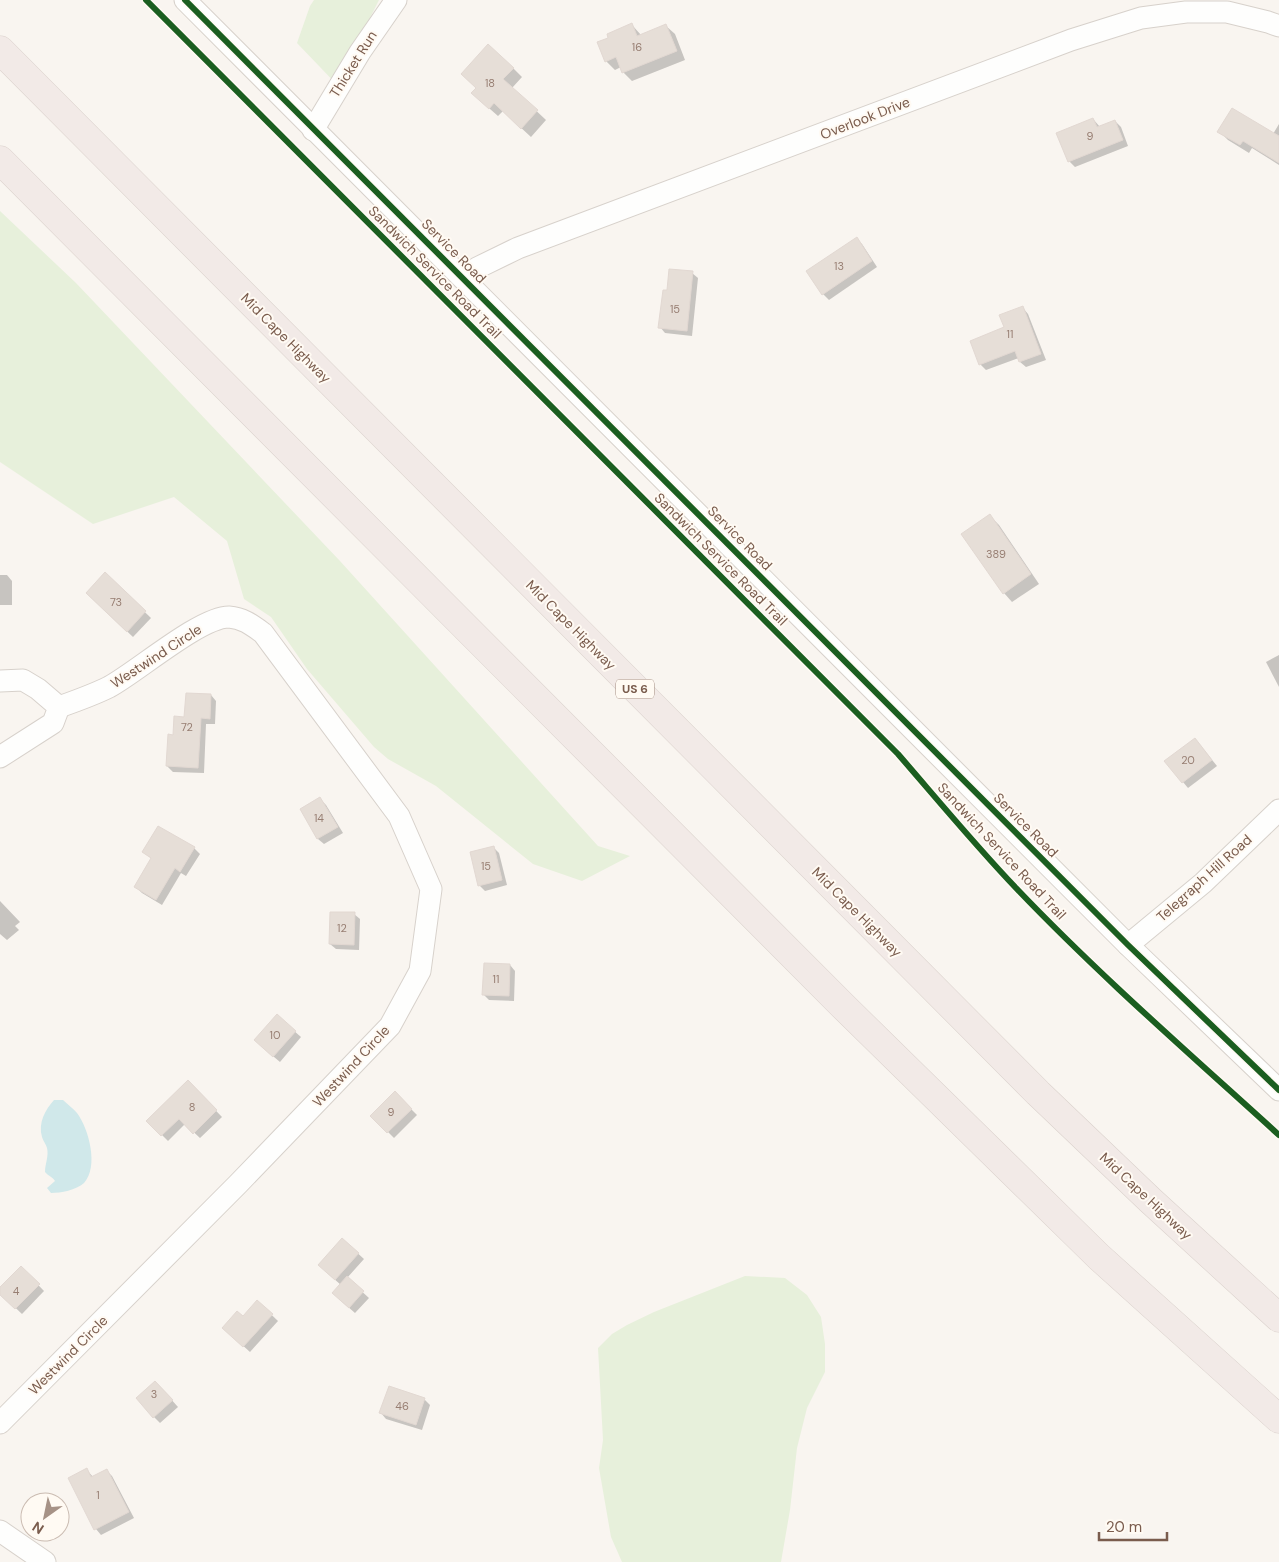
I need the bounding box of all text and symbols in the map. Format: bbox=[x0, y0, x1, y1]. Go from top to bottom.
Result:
street label: Thicket Run bbox=[325, 27, 381, 101]
house number: 16 bbox=[632, 40, 642, 54]
house number: 18 bbox=[485, 76, 495, 90]
street label: Overlook Drive bbox=[818, 93, 912, 143]
house number: 9 bbox=[1087, 129, 1094, 143]
street label: Sandwich Service Road Trail bbox=[365, 202, 505, 342]
street label: Service Road bbox=[418, 215, 490, 287]
house number: 13 bbox=[834, 259, 844, 273]
street label: Mid Cape Highway bbox=[237, 289, 335, 387]
house number: 15 bbox=[670, 302, 680, 316]
house number: 11 bbox=[1007, 327, 1013, 341]
street label: Sandwich Service Road Trail bbox=[651, 489, 791, 629]
street label: Service Road bbox=[704, 502, 776, 574]
house number: 389 bbox=[986, 547, 1006, 561]
street label: Mid Cape Highway bbox=[522, 576, 620, 674]
house number: 73 bbox=[110, 595, 122, 609]
street label: Westwind Circle bbox=[107, 620, 205, 692]
road number: US 6 bbox=[616, 680, 654, 699]
house number: 72 bbox=[181, 720, 193, 734]
house number: 20 bbox=[1181, 753, 1195, 767]
street label: Sandwich Service Road Trail bbox=[934, 779, 1070, 923]
street label: Service Road bbox=[990, 789, 1062, 861]
house number: 14 bbox=[314, 811, 324, 825]
street label: Telegraph Hill Road bbox=[1153, 830, 1255, 926]
house number: 15 bbox=[481, 859, 491, 873]
street label: Mid Cape Highway bbox=[808, 863, 906, 961]
house number: 12 bbox=[337, 921, 347, 935]
house number: 11 bbox=[493, 972, 499, 986]
street label: Westwind Circle bbox=[309, 1021, 393, 1111]
house number: 10 bbox=[270, 1028, 280, 1042]
house number: 8 bbox=[189, 1100, 195, 1114]
house number: 9 bbox=[388, 1105, 395, 1119]
street label: Mid Cape Highway bbox=[1096, 1148, 1196, 1244]
house number: 4 bbox=[13, 1284, 20, 1298]
street label: Westwind Circle bbox=[25, 1311, 112, 1398]
house number: 3 bbox=[151, 1387, 157, 1401]
house number: 46 bbox=[395, 1399, 409, 1413]
house number: 1 bbox=[96, 1488, 100, 1502]
north arrow bbox=[20, 1492, 70, 1542]
scale bar bbox=[1099, 1510, 1166, 1542]
text: 20 m bbox=[1106, 1517, 1142, 1537]
text: N bbox=[29, 1518, 47, 1538]

